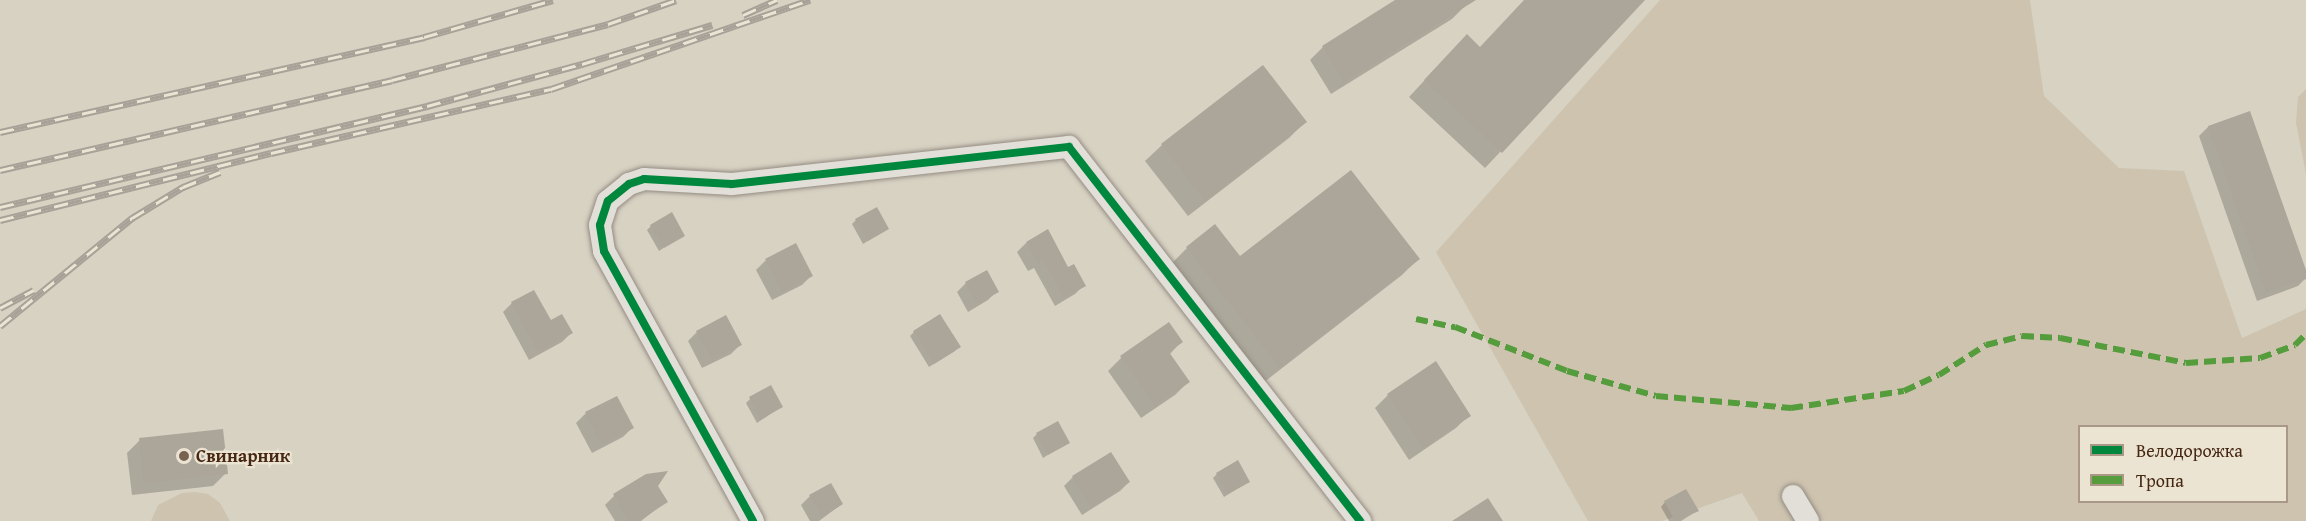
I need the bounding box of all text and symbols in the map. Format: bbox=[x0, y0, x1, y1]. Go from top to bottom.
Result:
legend bbox=[2078, 425, 2288, 503]
text: Велодорожка bbox=[2136, 437, 2243, 464]
place label: Свинарник bbox=[196, 445, 290, 467]
marker: Свинарник bbox=[177, 449, 191, 463]
text: Тропа bbox=[2136, 467, 2184, 494]

